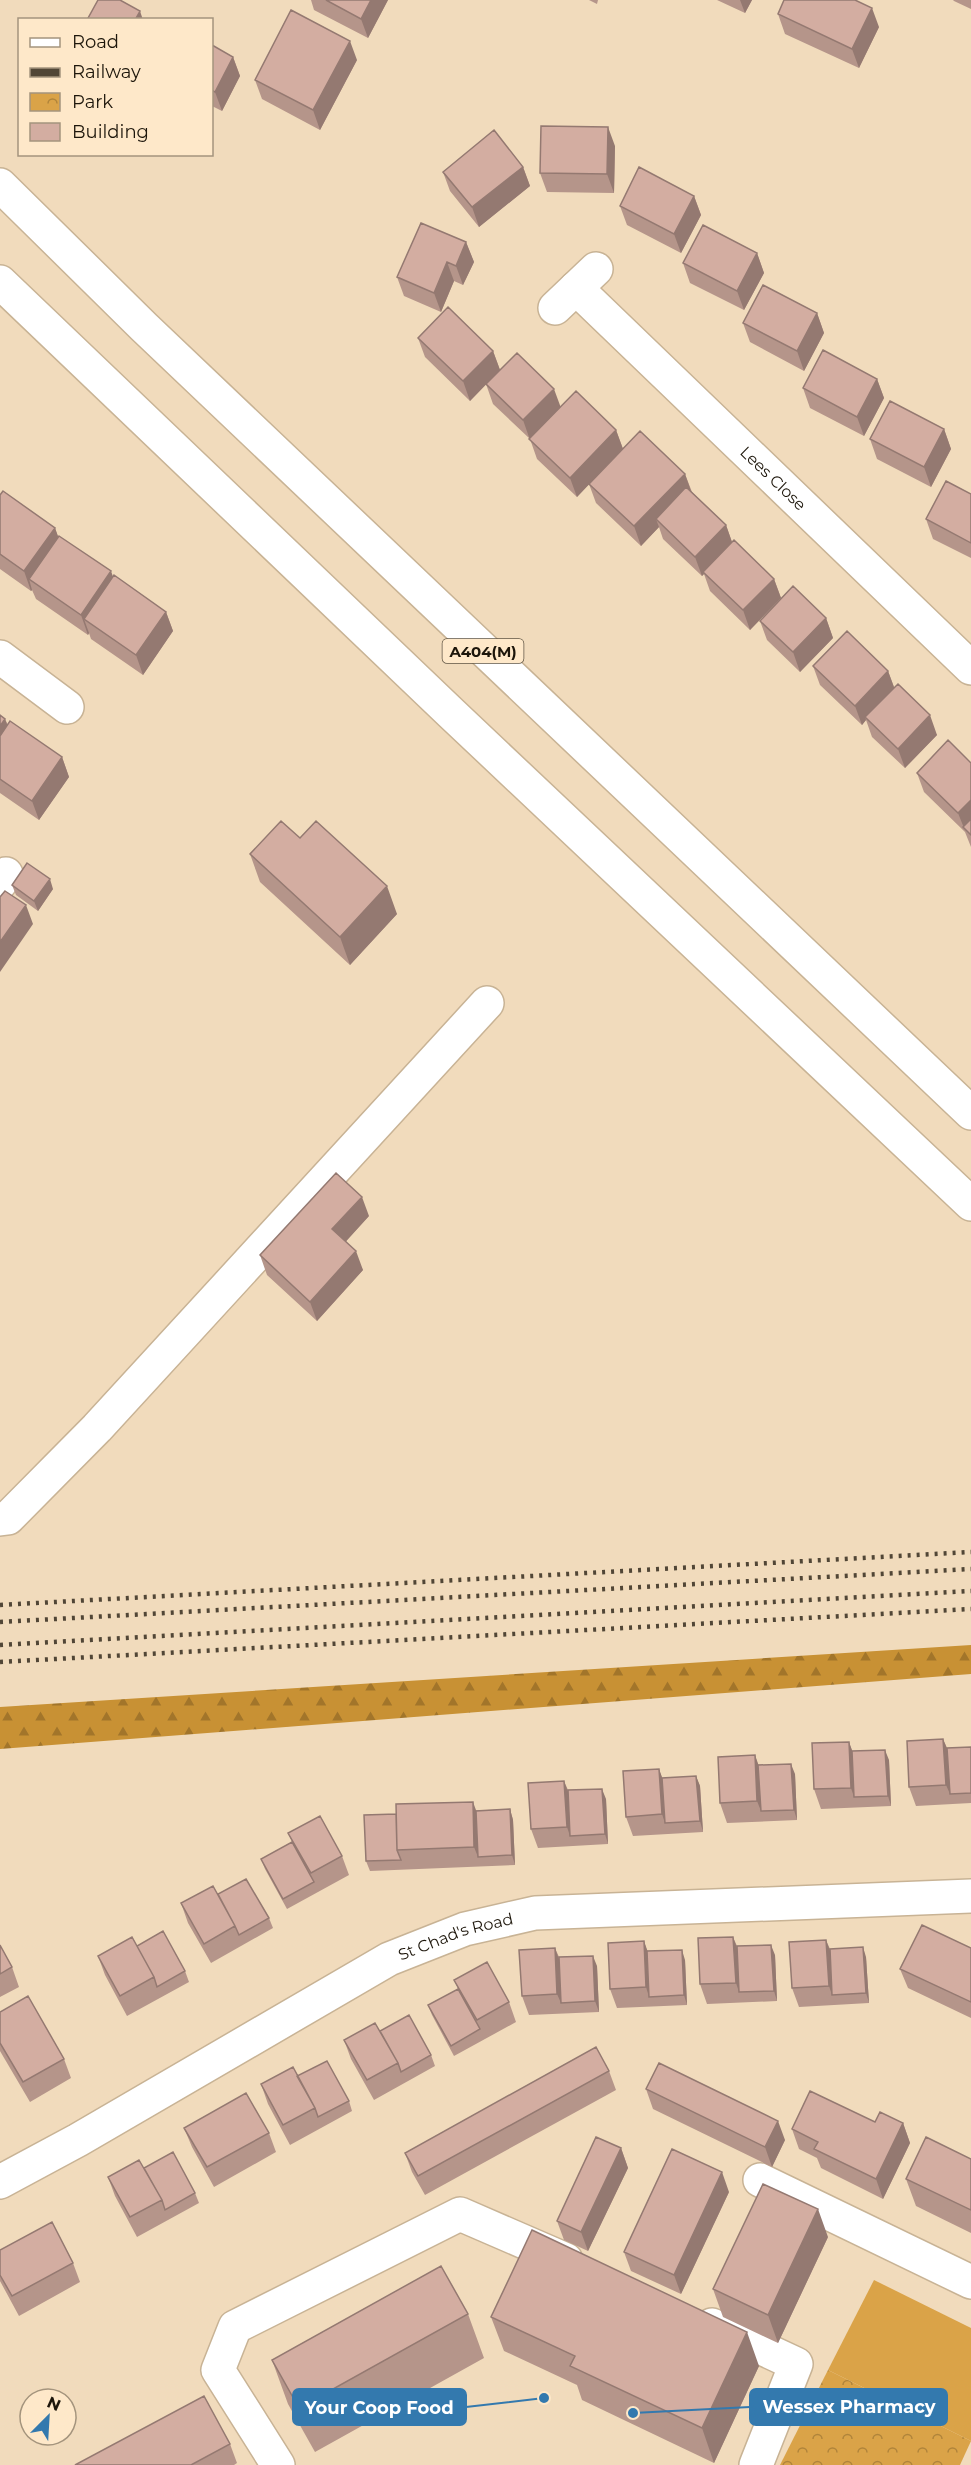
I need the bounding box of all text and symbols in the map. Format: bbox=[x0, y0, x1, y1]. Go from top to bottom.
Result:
legend bbox=[18, 18, 213, 156]
text: Road bbox=[72, 31, 119, 53]
text: Railway bbox=[72, 61, 141, 83]
text: Park bbox=[72, 91, 113, 113]
text: Building bbox=[72, 121, 149, 143]
street label: Lees Close bbox=[737, 442, 810, 514]
road number: A404(M) bbox=[442, 639, 524, 663]
street label: St Chad's Road bbox=[395, 1909, 515, 1964]
north arrow bbox=[18, 2387, 78, 2447]
callout: Your Coop Food bbox=[293, 2389, 466, 2425]
callout: Wessex Pharmacy bbox=[750, 2389, 947, 2425]
text: N bbox=[44, 2392, 64, 2415]
text: Wessex Pharmacy bbox=[762, 2396, 936, 2418]
text: Your Coop Food bbox=[303, 2397, 454, 2419]

